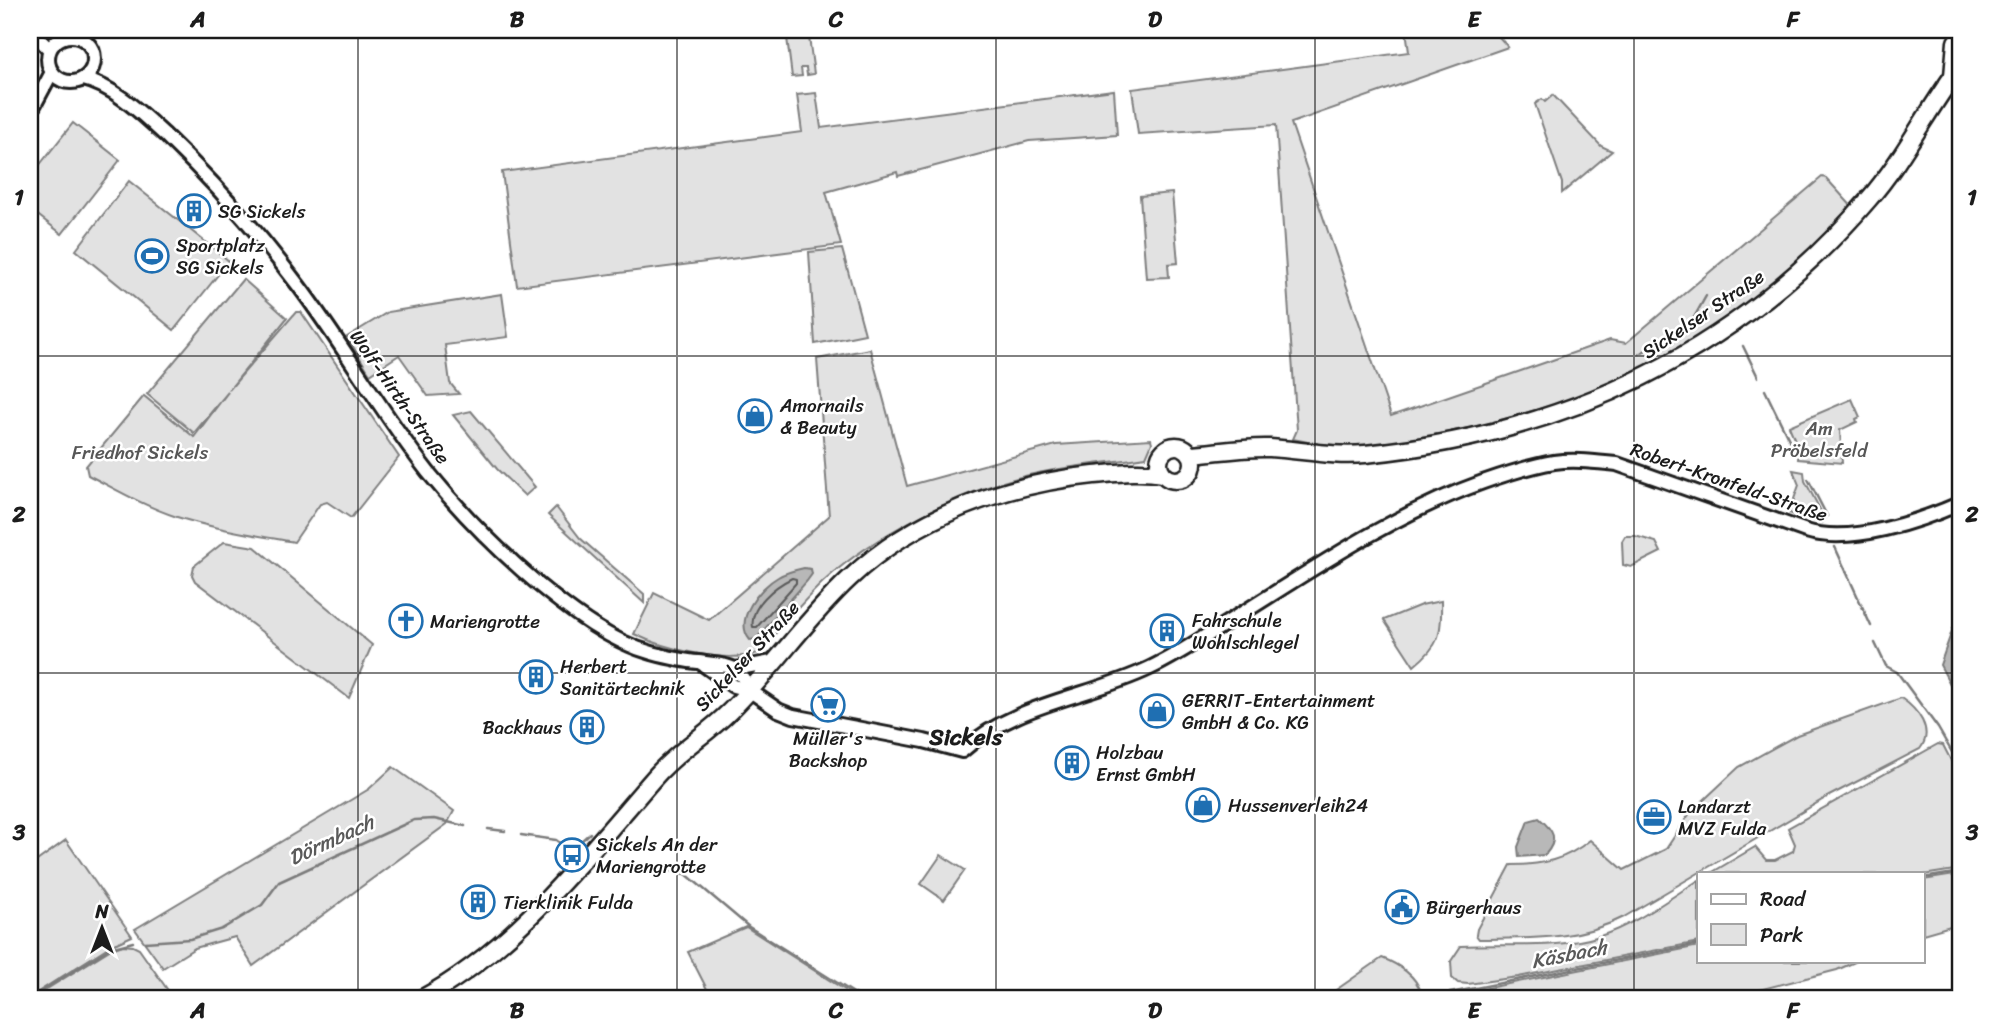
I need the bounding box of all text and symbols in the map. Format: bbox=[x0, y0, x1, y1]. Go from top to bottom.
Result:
text: A bbox=[189, 0, 206, 40]
text: B bbox=[510, 0, 525, 40]
text: C bbox=[828, 0, 844, 40]
text: D bbox=[1148, 0, 1163, 40]
text: E bbox=[1468, 0, 1483, 40]
text: F bbox=[1786, 0, 1801, 40]
text: 1 bbox=[14, 177, 24, 218]
text: 1 bbox=[1967, 177, 1977, 218]
building icon: SG Sickels bbox=[175, 192, 213, 230]
place label: SG Sickels bbox=[218, 195, 306, 228]
place label: Sportplatz SG Sickels bbox=[176, 229, 266, 284]
sports icon: Sportplatz SG Sickels bbox=[133, 237, 171, 275]
street label: Sickelser Straße bbox=[1635, 260, 1771, 367]
street label: Wolf-Hirth-Straße bbox=[341, 323, 459, 472]
place label: Amornails & Beauty bbox=[779, 389, 864, 444]
shop icon: Amornails & Beauty bbox=[736, 397, 774, 435]
park label: Am Pröbelsfeld bbox=[1771, 412, 1869, 467]
street label: Robert-Kronfeld-Straße bbox=[1626, 433, 1832, 531]
park label: Friedhof Sickels bbox=[72, 436, 209, 469]
text: 2 bbox=[11, 494, 26, 535]
text: 2 bbox=[1964, 494, 1979, 535]
street label: Sickelser Straße bbox=[686, 593, 808, 719]
church icon: Mariengrotte bbox=[387, 602, 425, 640]
place label: Fahrschule Wohlschlegel bbox=[1192, 604, 1299, 659]
place label: Mariengrotte bbox=[430, 605, 540, 638]
building icon: Fahrschule Wohlschlegel bbox=[1148, 612, 1186, 650]
place label: Herbert Sanitärtechnik bbox=[560, 650, 685, 705]
building icon: Herbert Sanitärtechnik bbox=[517, 658, 555, 696]
place label: GERRIT-Entertainment GmbH & Co. KG bbox=[1182, 684, 1375, 739]
supermarket icon: Müller's Backshop bbox=[809, 686, 847, 724]
shop icon: GERRIT-Entertainment GmbH & Co. KG bbox=[1138, 692, 1176, 730]
building icon: Backhaus bbox=[568, 708, 606, 746]
place label: Backhaus bbox=[482, 711, 562, 744]
district label: Sickels bbox=[928, 717, 1004, 758]
place label: Müller's Backshop bbox=[789, 722, 867, 777]
place label: Holzbau Ernst GmbH bbox=[1096, 736, 1196, 791]
building icon: Holzbau Ernst GmbH bbox=[1053, 744, 1091, 782]
shop icon: Hussenverleih24 bbox=[1184, 786, 1222, 824]
place label: Hussenverleih24 bbox=[1228, 789, 1368, 822]
place label: Landarzt MVZ Fulda bbox=[1678, 790, 1767, 845]
office icon: Landarzt MVZ Fulda bbox=[1635, 798, 1673, 836]
water label: Dörmbach bbox=[282, 803, 382, 876]
text: 3 bbox=[12, 812, 26, 853]
text: 3 bbox=[1965, 812, 1979, 853]
place label: Sickels An der Mariengrotte bbox=[596, 828, 718, 883]
bus stop icon: Sickels An der Mariengrotte bbox=[553, 836, 591, 874]
legend bbox=[1697, 872, 1924, 962]
text: Road bbox=[1760, 880, 1807, 918]
building icon: Tierklinik Fulda bbox=[459, 883, 497, 921]
place label: Tierklinik Fulda bbox=[503, 886, 634, 919]
public building icon: Bürgerhaus bbox=[1383, 888, 1421, 926]
place label: Bürgerhaus bbox=[1426, 891, 1522, 924]
north arrow bbox=[66, 892, 136, 962]
text: N bbox=[94, 895, 109, 928]
text: Park bbox=[1760, 916, 1803, 954]
water label: Käsbach bbox=[1528, 928, 1612, 980]
text: A bbox=[189, 990, 206, 1029]
text: B bbox=[510, 990, 525, 1029]
text: C bbox=[828, 990, 844, 1029]
text: D bbox=[1148, 990, 1163, 1029]
text: E bbox=[1468, 990, 1483, 1029]
text: F bbox=[1786, 990, 1801, 1029]

